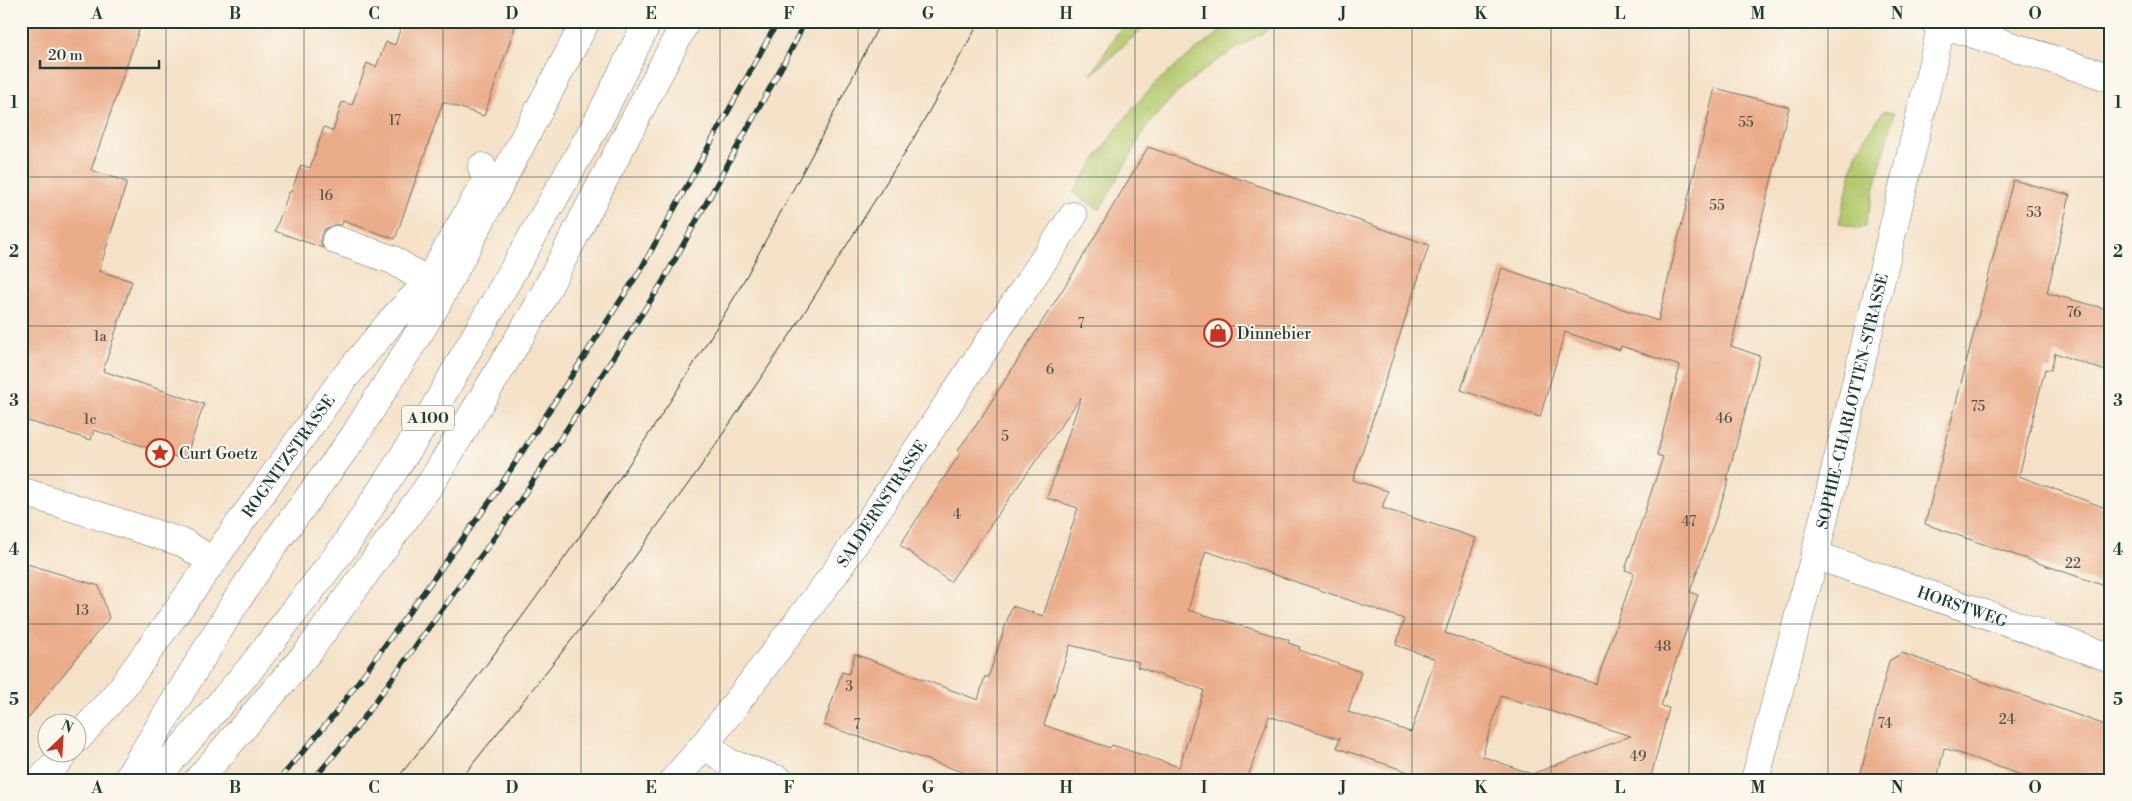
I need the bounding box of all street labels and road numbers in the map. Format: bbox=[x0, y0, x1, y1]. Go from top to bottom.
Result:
street label: SOPHIE-CHARLOTTEN-STRASSE bbox=[1813, 272, 1893, 531]
street label: ROGNITZSTRASSE bbox=[238, 391, 340, 522]
road number: A 100 bbox=[402, 406, 454, 430]
street label: SALDERNSTRASSE bbox=[833, 437, 932, 571]
street label: HORSTWEG bbox=[1914, 582, 2010, 632]

